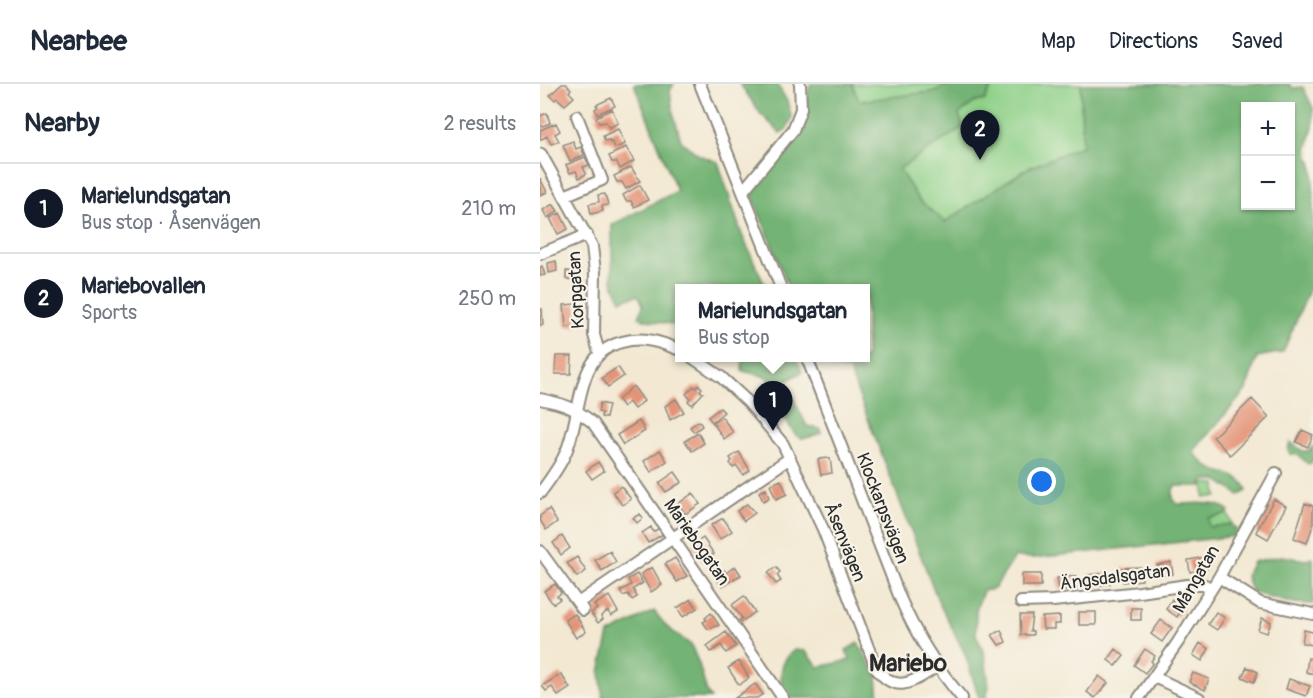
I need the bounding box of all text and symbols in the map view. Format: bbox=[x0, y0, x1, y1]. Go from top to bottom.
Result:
text: Nearbee bbox=[30, 24, 127, 59]
text: Map bbox=[1041, 28, 1076, 55]
text: Directions bbox=[1109, 28, 1198, 55]
text: Saved bbox=[1231, 28, 1283, 55]
map controls bbox=[1241, 102, 1295, 210]
button: + bbox=[1241, 102, 1295, 156]
text: Nearby bbox=[24, 107, 100, 139]
pin: 2 bbox=[960, 110, 1000, 160]
text: 2 results bbox=[444, 111, 516, 136]
button: − bbox=[1241, 156, 1295, 210]
text: Marielundsgatan bbox=[81, 182, 231, 210]
text: 1 bbox=[40, 196, 47, 221]
text: 210 m bbox=[461, 196, 516, 221]
text: Bus stop · Åsenvägen bbox=[81, 210, 261, 235]
street label: Korpgatan bbox=[563, 251, 590, 329]
text: Mariebovallen bbox=[81, 272, 206, 300]
popup bbox=[675, 284, 870, 362]
text: 2 bbox=[38, 286, 49, 311]
text: 250 m bbox=[458, 286, 516, 311]
text: Marielundsgatan bbox=[698, 297, 847, 325]
text: Sports bbox=[81, 300, 137, 325]
text: Bus stop bbox=[698, 325, 770, 350]
pin: 1 bbox=[754, 382, 792, 431]
street label: Klockarpsvägen bbox=[851, 449, 914, 567]
your location bbox=[1027, 467, 1056, 496]
street label: Mariebogatan bbox=[658, 495, 735, 590]
street label: Åsenvägen bbox=[818, 499, 872, 585]
street label: Mångatan bbox=[1168, 541, 1225, 617]
street label: Ängsdalsgatan bbox=[1059, 559, 1172, 596]
district label: Mariebo bbox=[869, 649, 947, 678]

